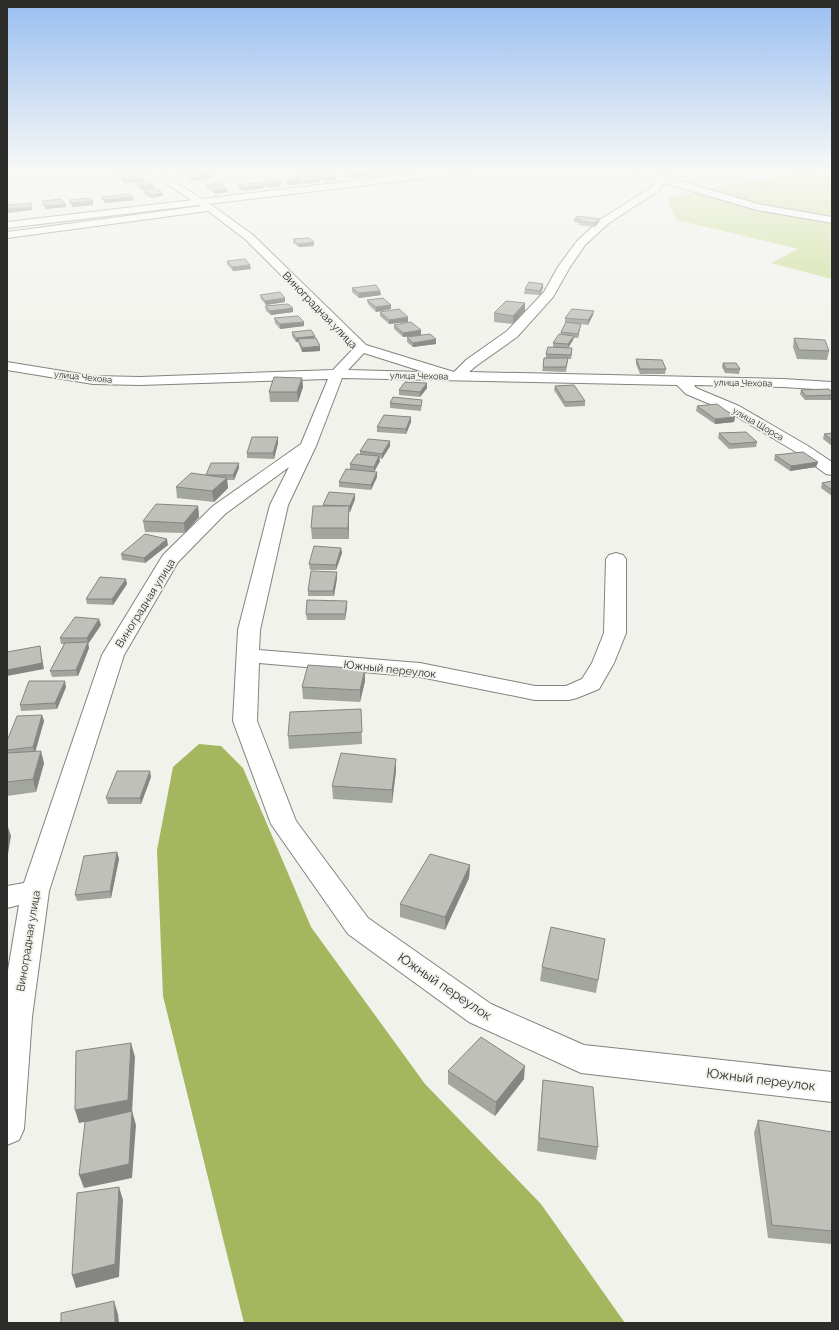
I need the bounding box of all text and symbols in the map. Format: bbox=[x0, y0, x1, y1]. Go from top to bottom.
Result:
street label: Виноградная улица bbox=[279, 269, 360, 352]
street label: улица Чехова bbox=[53, 369, 113, 385]
street label: улица Чехова bbox=[390, 370, 448, 382]
street label: улица Чехова bbox=[714, 377, 772, 389]
street label: улица Щорса bbox=[731, 405, 785, 443]
street label: Виноградная улица bbox=[113, 556, 178, 650]
street label: Южный переулок bbox=[343, 658, 437, 681]
street label: Виноградная улица bbox=[14, 890, 43, 993]
street label: Южный переулок bbox=[395, 949, 495, 1023]
street label: Южный переулок bbox=[706, 1065, 817, 1094]

